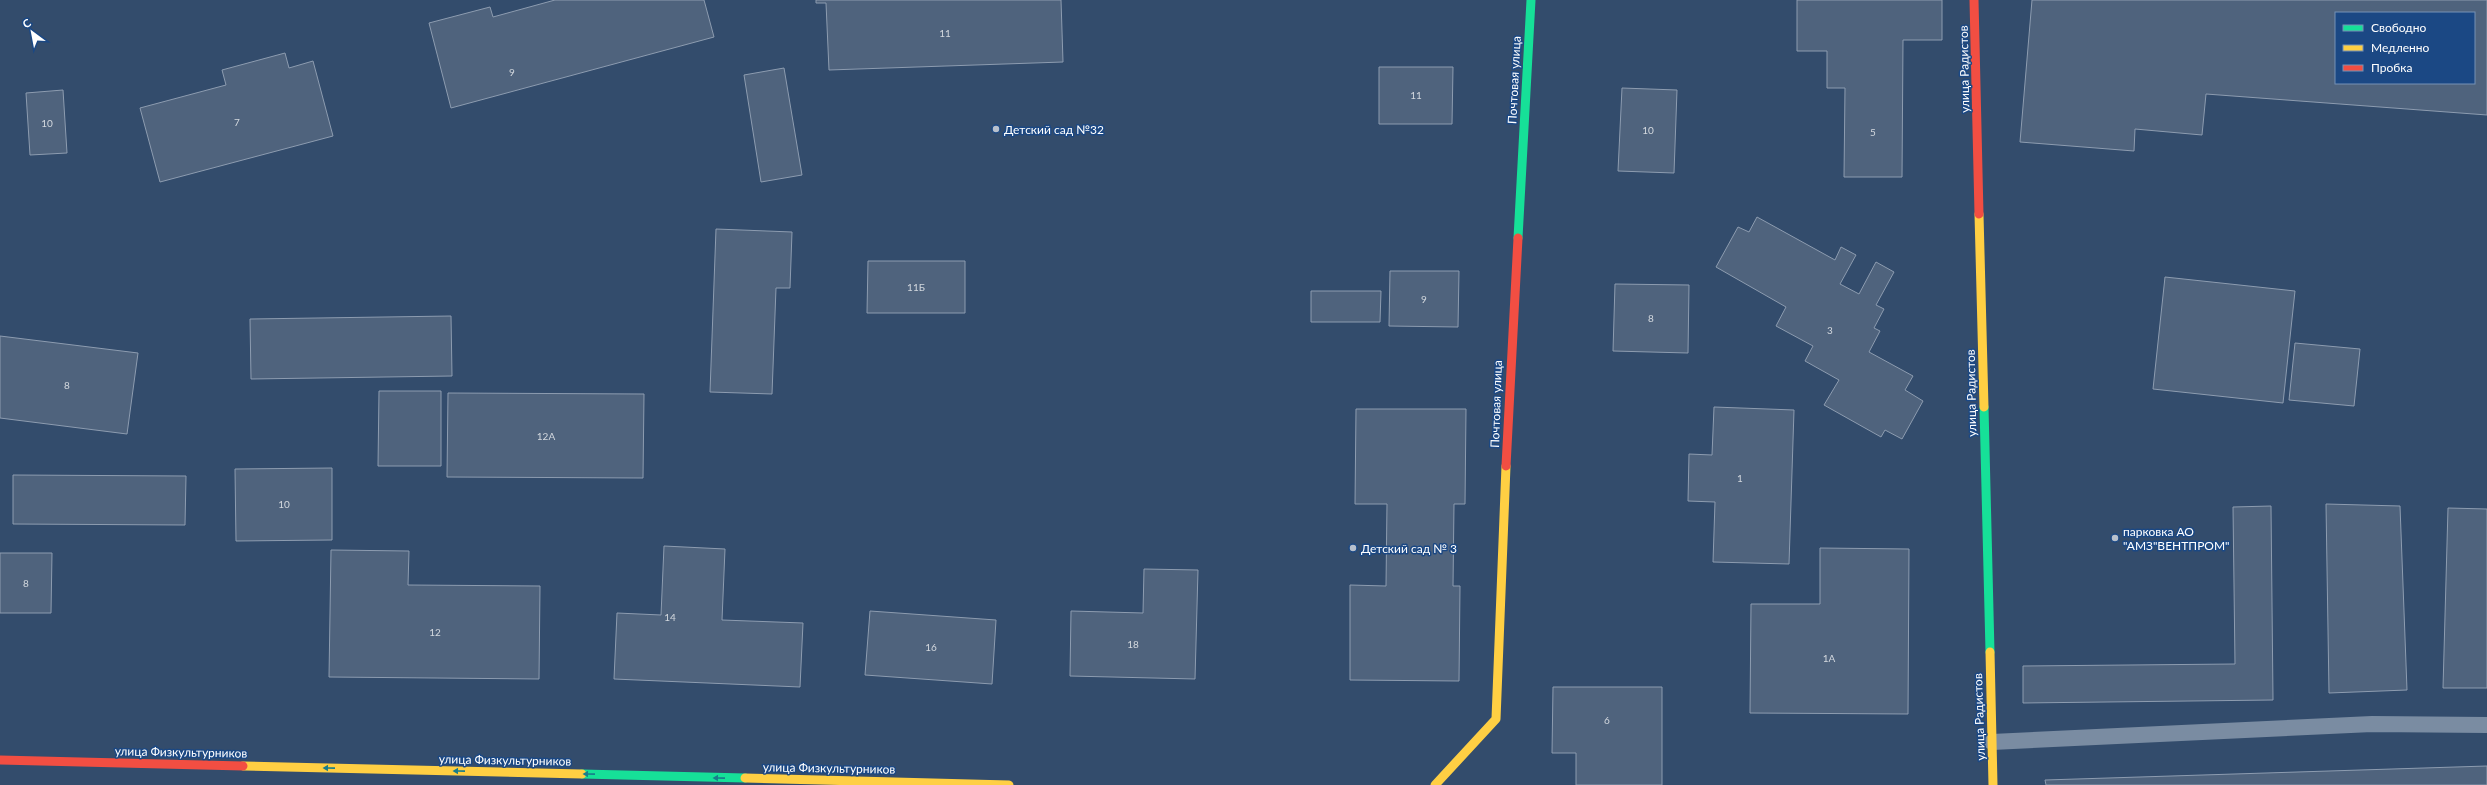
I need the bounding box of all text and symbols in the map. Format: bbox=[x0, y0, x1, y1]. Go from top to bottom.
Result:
north arrow bbox=[12, 12, 52, 52]
legend bbox=[2335, 12, 2475, 84]
text: С bbox=[20, 15, 34, 31]
text: Свободно bbox=[2371, 20, 2427, 35]
street label: улица Радистов bbox=[1956, 25, 1972, 113]
house number: 11 bbox=[939, 27, 951, 39]
street label: Почтовая улица bbox=[1504, 36, 1524, 124]
text: Медленно bbox=[2371, 40, 2430, 55]
text: Пробка bbox=[2371, 60, 2412, 75]
house number: 9 bbox=[509, 66, 515, 78]
house number: 11 bbox=[1410, 89, 1422, 101]
house number: 7 bbox=[234, 116, 240, 128]
house number: 10 bbox=[41, 117, 53, 129]
place label: Детский сад №32 bbox=[1004, 122, 1104, 137]
marker: Детский сад №32 bbox=[991, 124, 1001, 134]
house number: 10 bbox=[1642, 124, 1654, 136]
house number: 5 bbox=[1870, 126, 1876, 138]
house number: 11Б bbox=[907, 281, 925, 293]
house number: 9 bbox=[1421, 293, 1427, 305]
house number: 8 bbox=[1648, 312, 1654, 324]
house number: 3 bbox=[1827, 324, 1833, 336]
street label: улица Радистов bbox=[1963, 349, 1979, 437]
street label: Почтовая улица bbox=[1487, 360, 1505, 448]
house number: 8 bbox=[64, 379, 70, 391]
house number: 12А bbox=[537, 430, 555, 442]
house number: 1 bbox=[1737, 472, 1743, 484]
house number: 10 bbox=[278, 498, 290, 510]
place label: парковка АО "АМЗ"ВЕНТПРОМ" bbox=[2123, 524, 2230, 553]
marker: парковка АО "АМЗ"ВЕНТПРОМ" bbox=[2110, 533, 2120, 543]
place label: Детский сад № 3 bbox=[1361, 541, 1457, 556]
marker: Детский сад № 3 bbox=[1348, 543, 1358, 553]
house number: 8 bbox=[23, 577, 29, 589]
house number: 14 bbox=[664, 611, 676, 623]
house number: 12 bbox=[429, 626, 441, 638]
house number: 18 bbox=[1127, 638, 1139, 650]
house number: 16 bbox=[925, 641, 937, 653]
house number: 1А bbox=[1823, 652, 1836, 664]
street label: улица Радистов bbox=[1970, 673, 1988, 761]
house number: 6 bbox=[1604, 714, 1610, 726]
street label: улица Физкультурников bbox=[115, 743, 247, 761]
street label: улица Физкультурников bbox=[439, 751, 571, 769]
street label: улица Физкультурников bbox=[763, 759, 895, 777]
one-way arrow bbox=[322, 765, 335, 771]
one-way arrow bbox=[452, 768, 465, 774]
one-way arrow bbox=[582, 771, 595, 777]
one-way arrow bbox=[713, 774, 725, 781]

